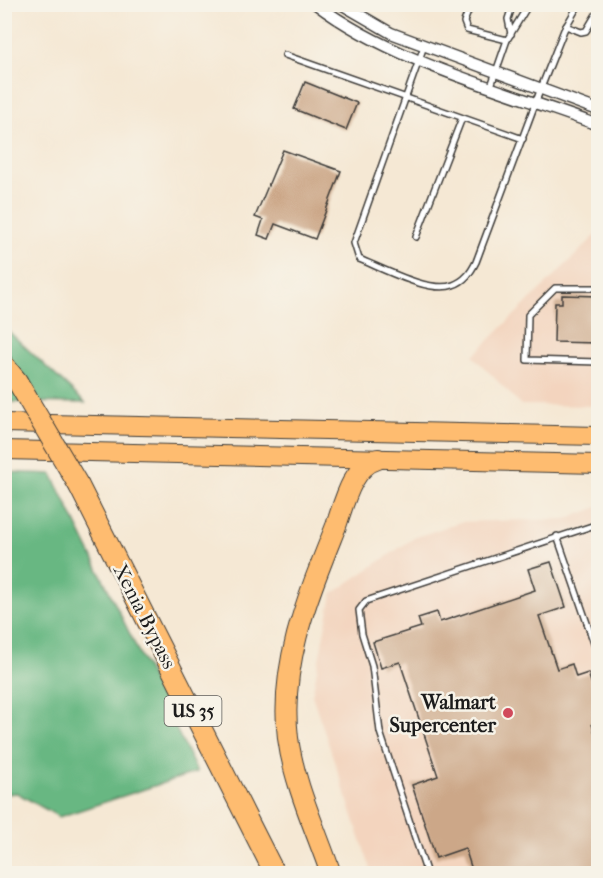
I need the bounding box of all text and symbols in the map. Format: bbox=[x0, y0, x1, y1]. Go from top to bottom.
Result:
street label: Xenia Bypass bbox=[108, 560, 181, 673]
place label: Walmart Supercenter bbox=[390, 691, 497, 737]
road number: US 35 bbox=[164, 696, 222, 726]
marker: Walmart Supercenter bbox=[501, 706, 515, 720]

